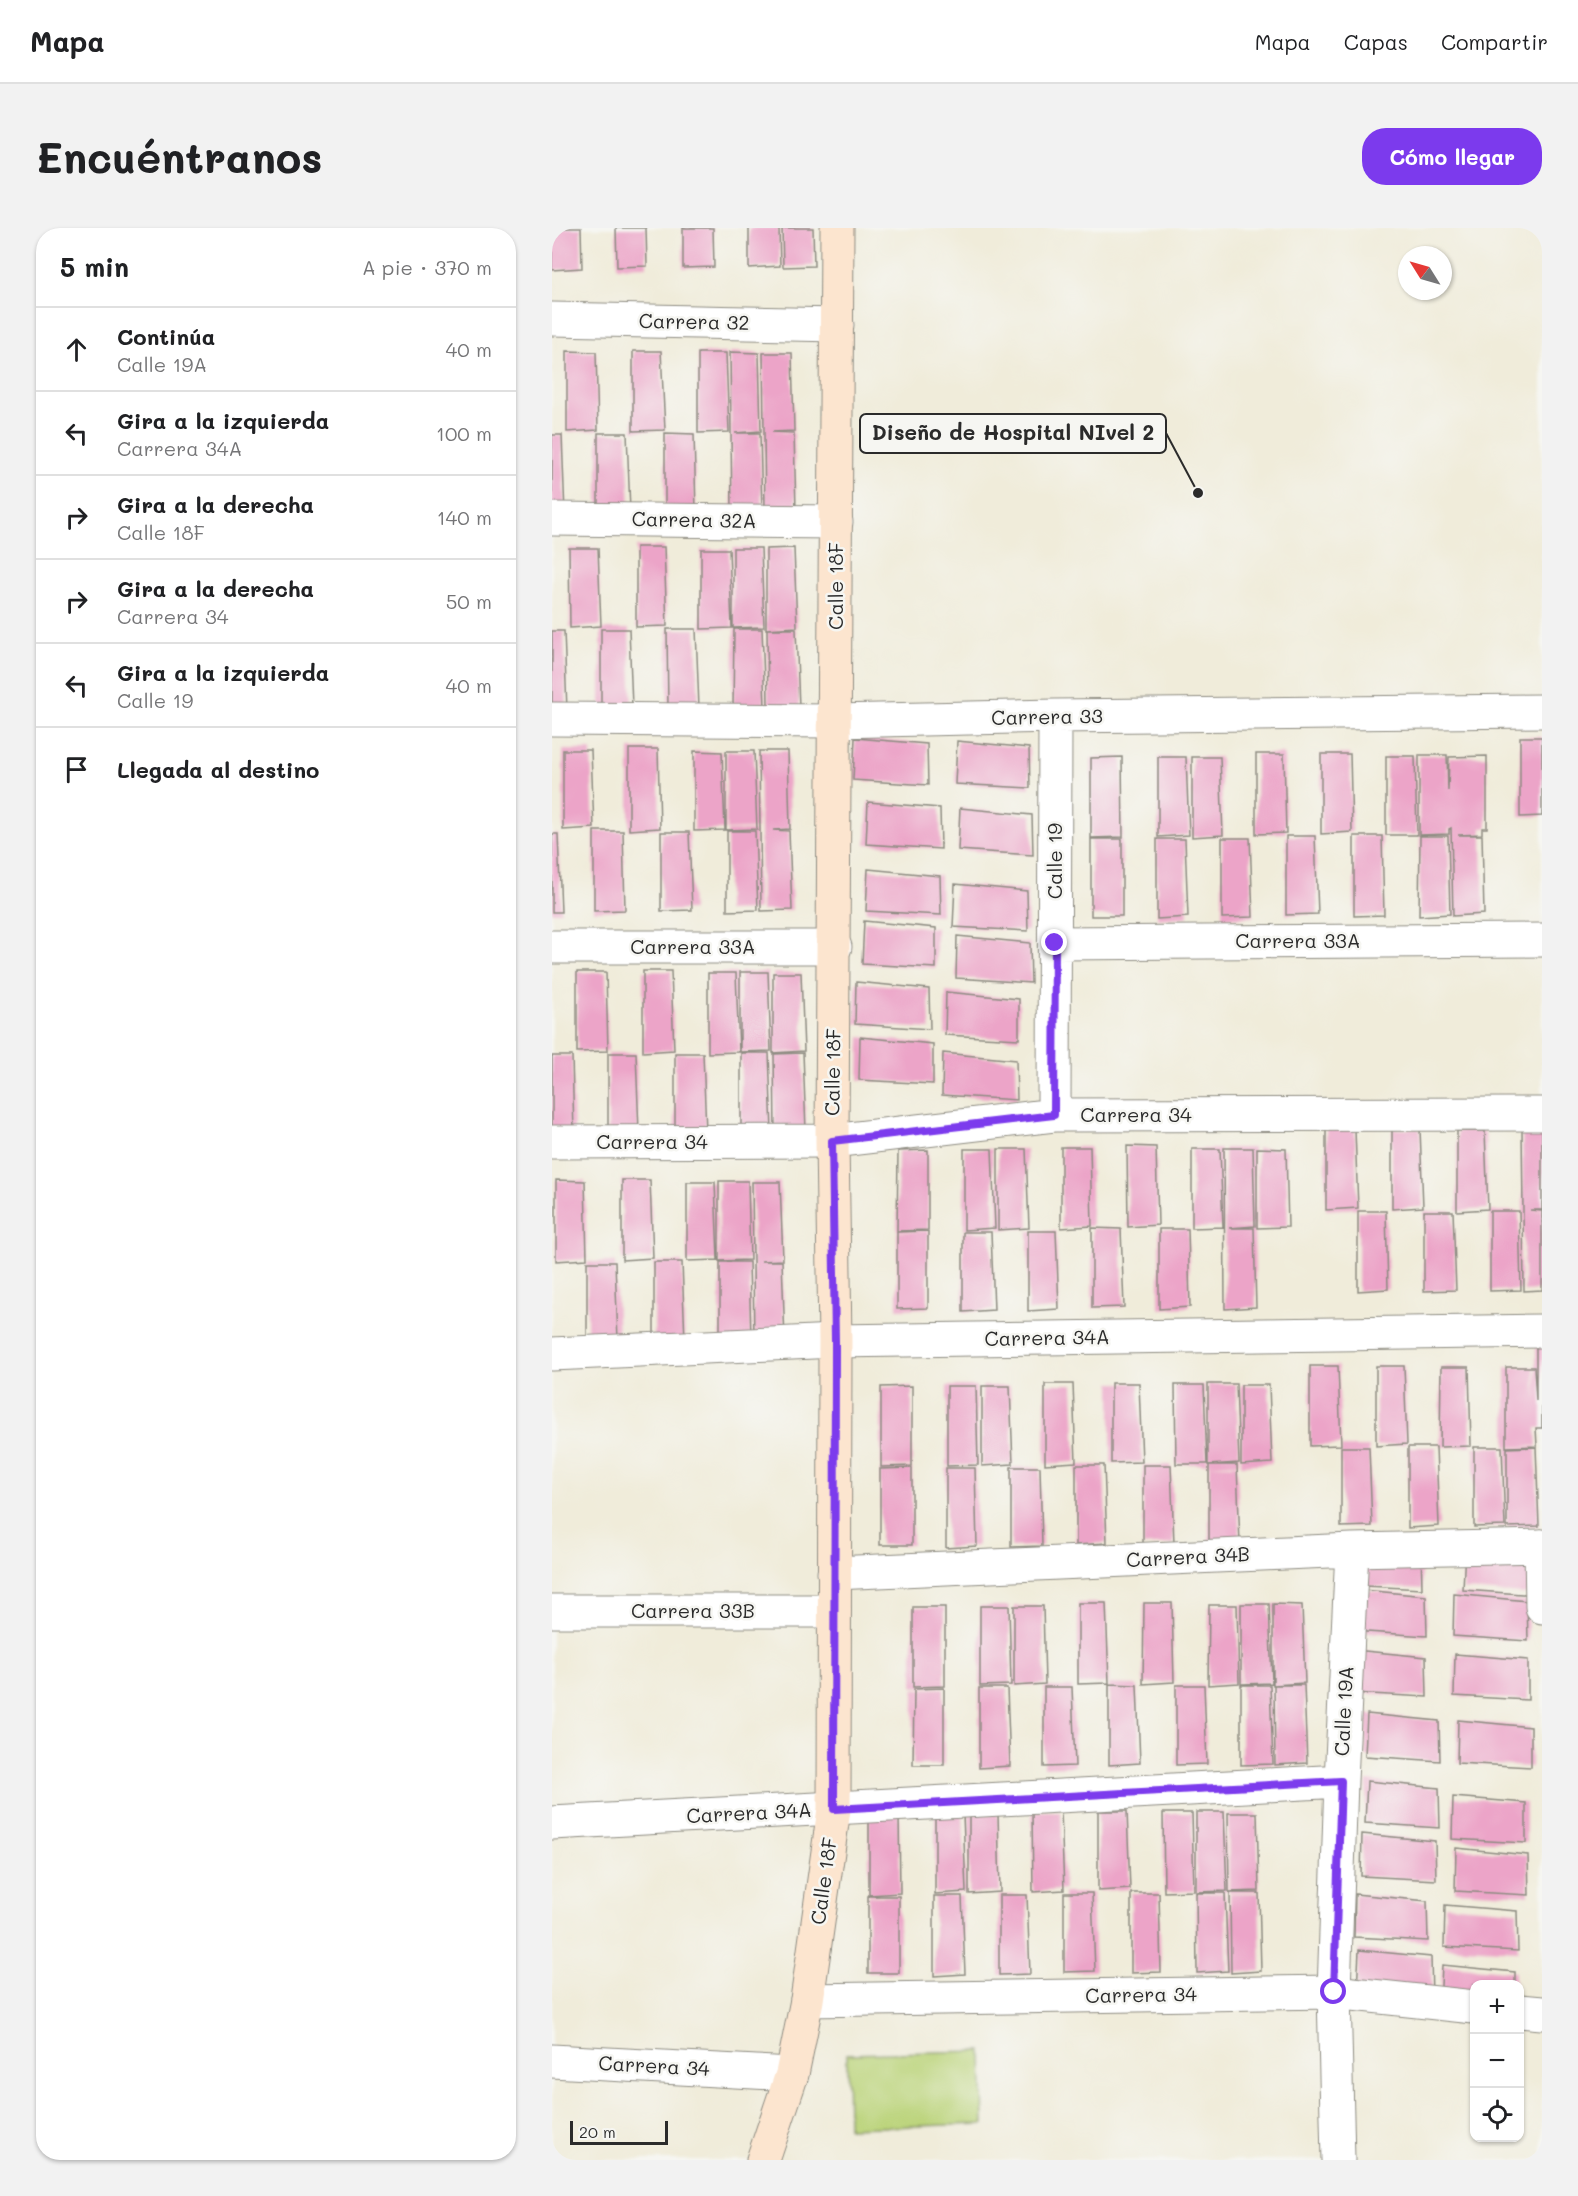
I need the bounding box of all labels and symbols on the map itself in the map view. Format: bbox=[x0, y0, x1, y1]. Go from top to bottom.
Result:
north arrow bbox=[1398, 246, 1452, 300]
street label: Carrera 32 bbox=[638, 307, 750, 335]
callout: Diseño de Hospital NIvel 2 bbox=[860, 414, 1166, 453]
text: Diseño de Hospital NIvel 2 bbox=[872, 418, 1154, 445]
street label: Carrera 32A bbox=[631, 505, 757, 533]
street label: Calle 18F bbox=[822, 542, 848, 630]
street label: Carrera 33 bbox=[991, 702, 1103, 730]
street label: Calle 19 bbox=[1041, 823, 1067, 899]
street label: Carrera 33A bbox=[1235, 927, 1361, 953]
route end bbox=[1041, 929, 1067, 955]
street label: Carrera 33A bbox=[630, 933, 756, 959]
street label: Calle 18F bbox=[818, 1028, 846, 1116]
street label: Carrera 34 bbox=[1080, 1101, 1192, 1127]
street label: Carrera 34 bbox=[596, 1128, 708, 1154]
street label: Carrera 34A bbox=[984, 1323, 1110, 1351]
street label: Carrera 34B bbox=[1125, 1540, 1251, 1572]
street label: Carrera 33B bbox=[631, 1597, 755, 1623]
street label: Calle 19A bbox=[1328, 1665, 1358, 1757]
street label: Carrera 34A bbox=[686, 1796, 812, 1828]
street label: Calle 18F bbox=[804, 1836, 842, 1926]
route start bbox=[1320, 1978, 1346, 2004]
street label: Carrera 34 bbox=[1085, 1980, 1197, 2008]
street label: Carrera 34 bbox=[598, 2049, 711, 2081]
scale bar bbox=[570, 2118, 668, 2146]

